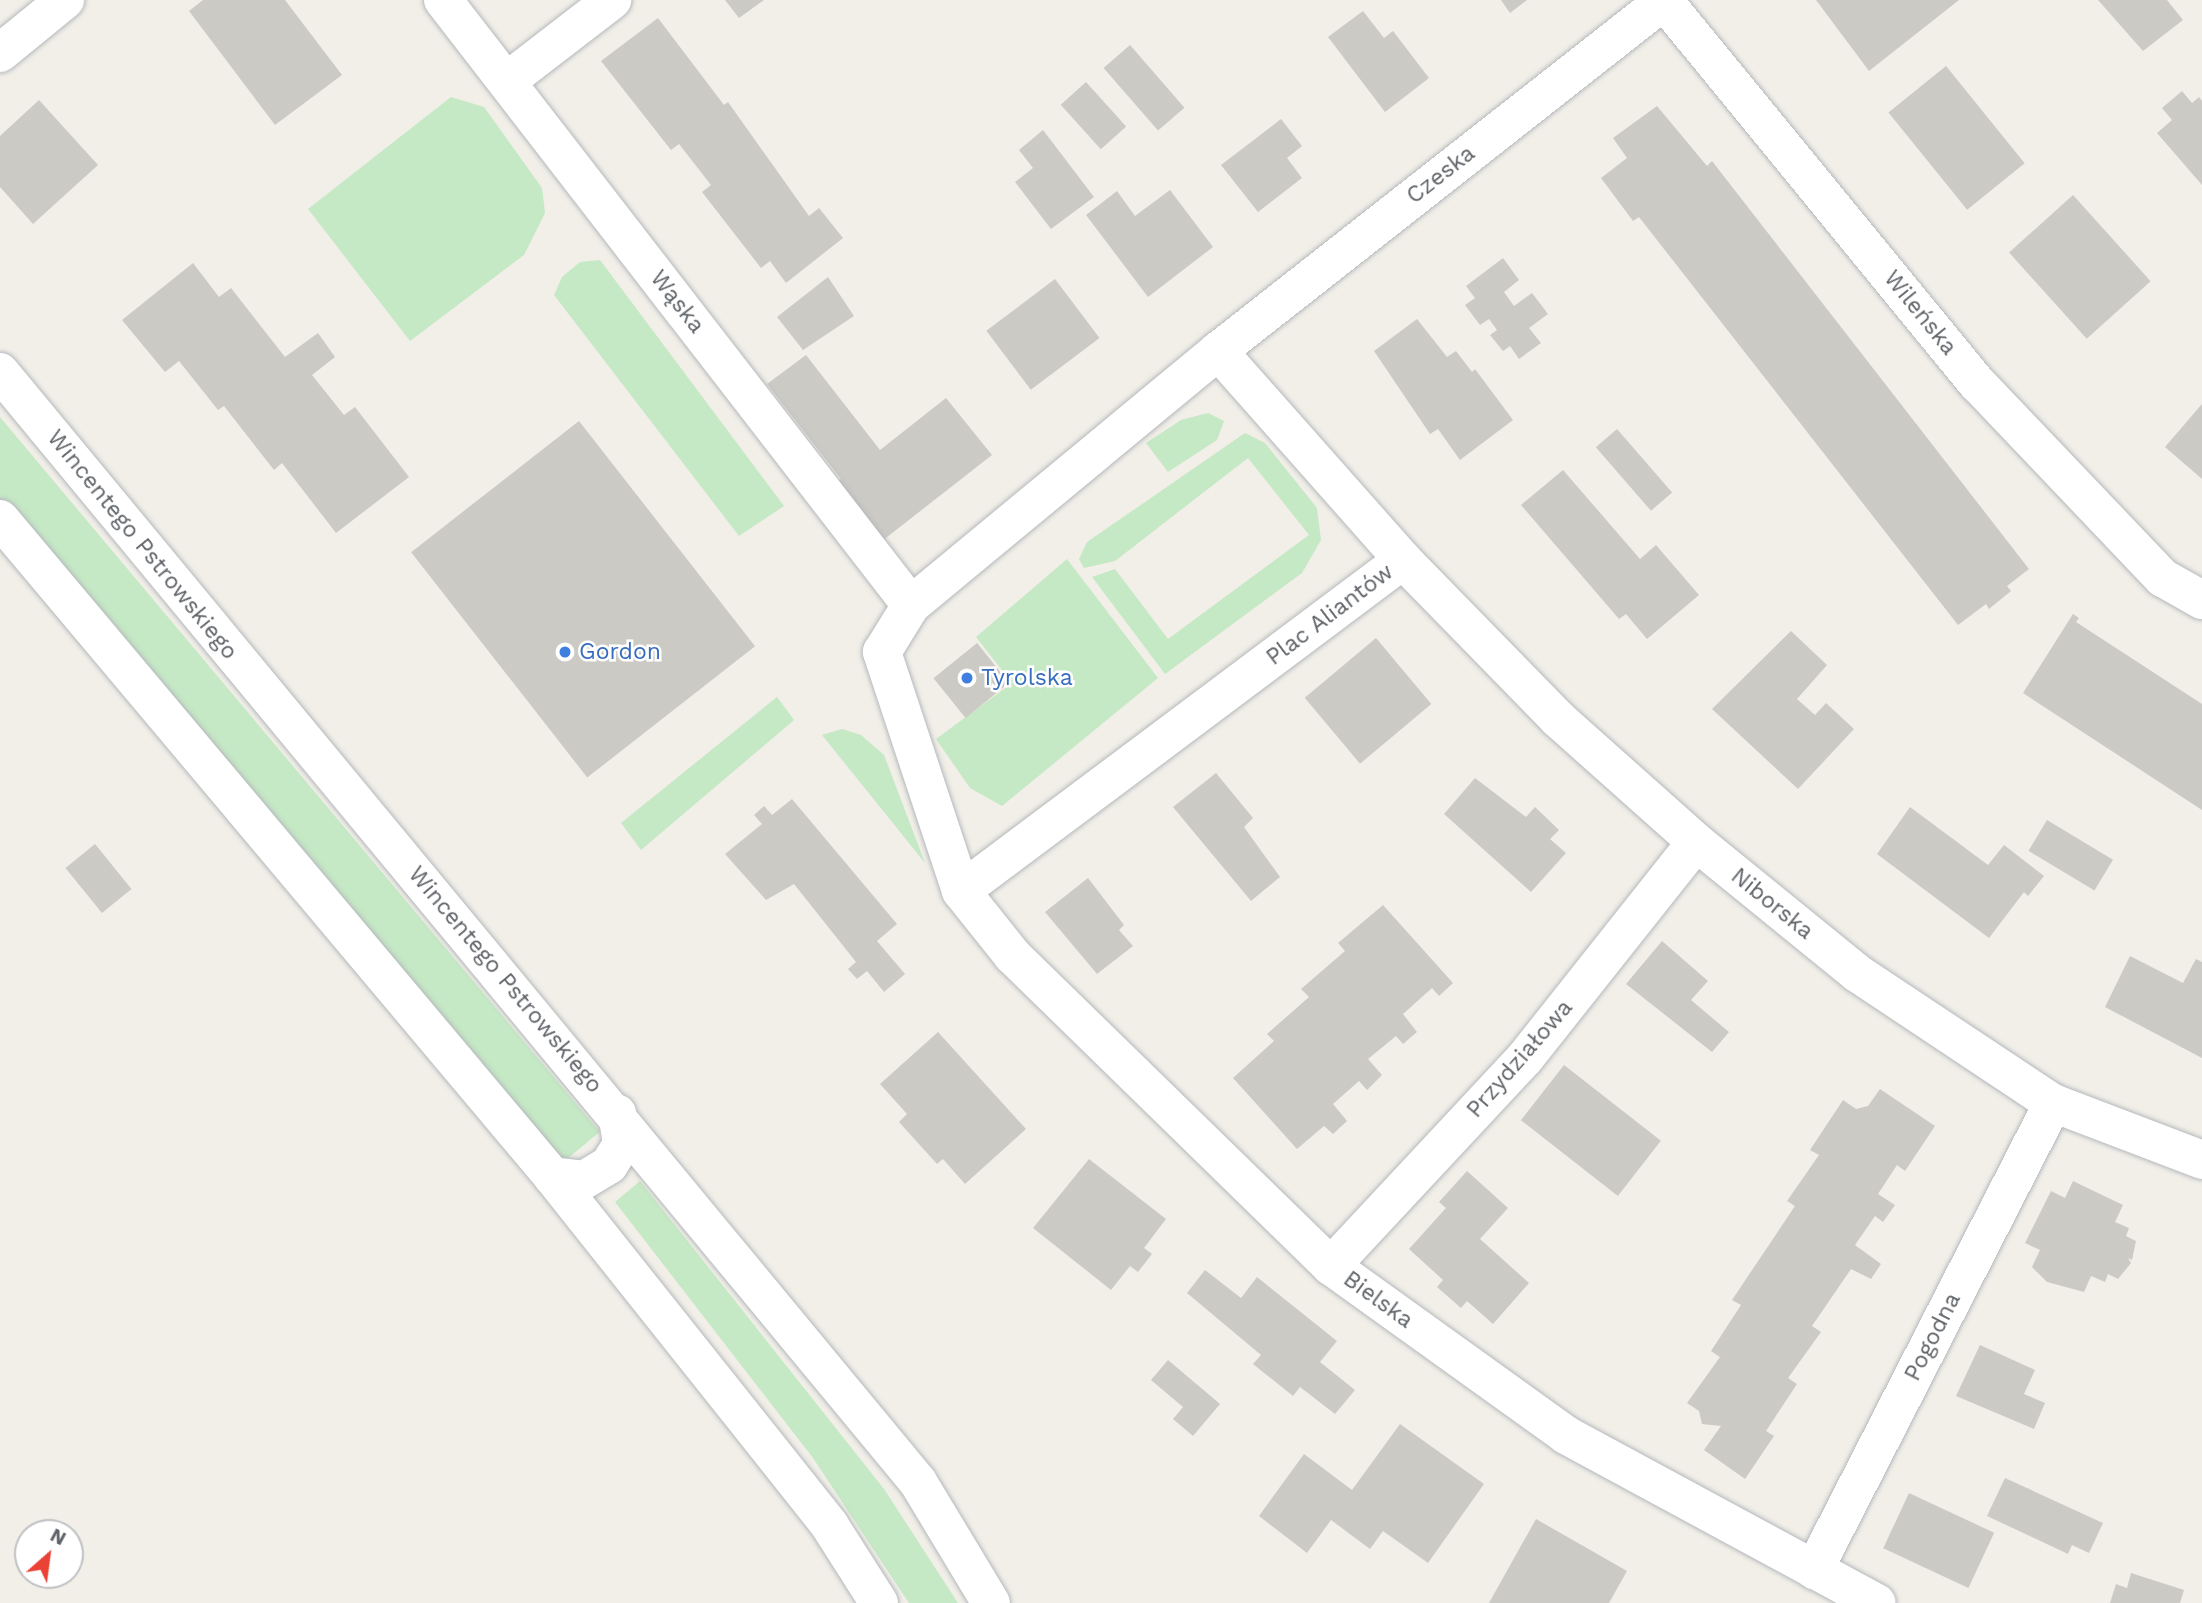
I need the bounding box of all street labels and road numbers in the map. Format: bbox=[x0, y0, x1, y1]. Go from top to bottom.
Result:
street label: Czeska bbox=[1401, 140, 1481, 210]
street label: Wąska bbox=[644, 265, 710, 339]
street label: Wileńska bbox=[1878, 265, 1962, 361]
street label: Wincentego Pstrowskiego bbox=[41, 425, 243, 665]
street label: Plac Aliantów bbox=[1261, 558, 1399, 672]
street label: Wincentego Pstrowskiego bbox=[402, 861, 608, 1099]
street label: Niborska bbox=[1725, 862, 1819, 946]
street label: Przydziałowa bbox=[1461, 994, 1579, 1124]
street label: Bielska bbox=[1338, 1266, 1418, 1334]
street label: Pogodna bbox=[1899, 1288, 1967, 1386]

